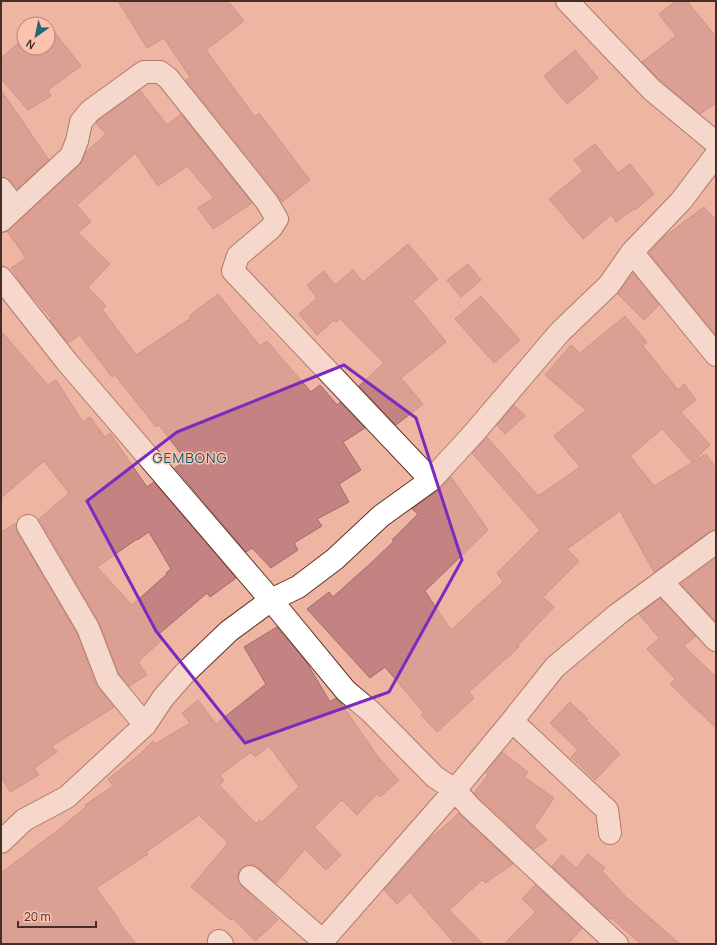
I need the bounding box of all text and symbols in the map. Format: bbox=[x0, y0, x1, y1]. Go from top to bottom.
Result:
north arrow bbox=[16, 16, 56, 56]
text: N bbox=[23, 36, 38, 53]
district label: GEMBONG bbox=[153, 448, 227, 467]
scale bar bbox=[18, 903, 96, 929]
text: 20 m bbox=[24, 908, 51, 925]

